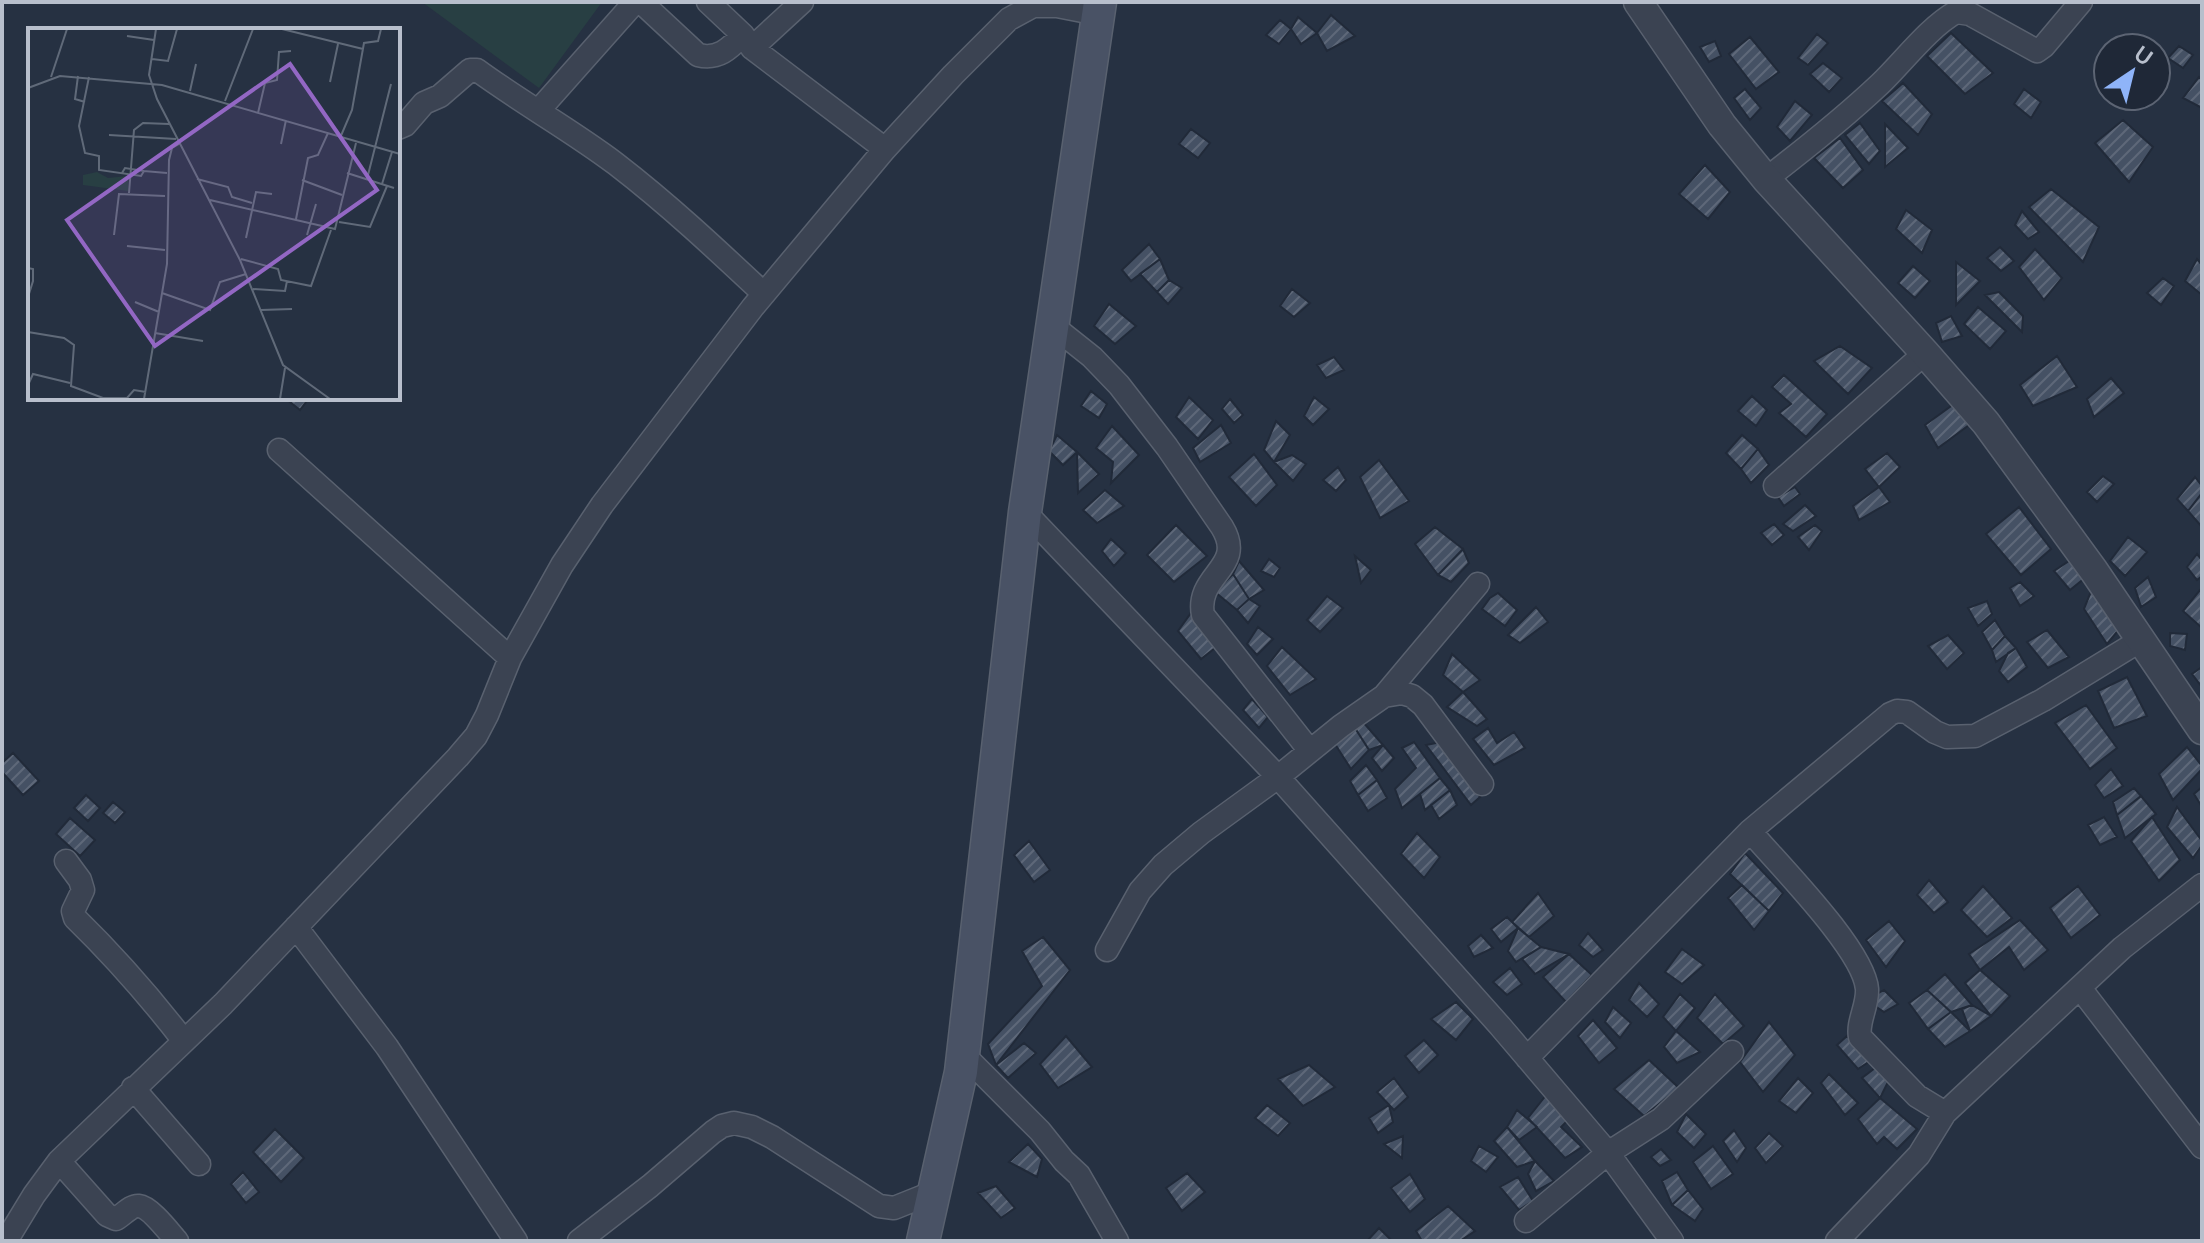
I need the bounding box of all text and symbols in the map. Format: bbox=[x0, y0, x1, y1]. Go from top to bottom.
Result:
inset map bbox=[28, 28, 400, 400]
north arrow bbox=[2092, 32, 2172, 112]
text: U bbox=[2129, 39, 2158, 71]

